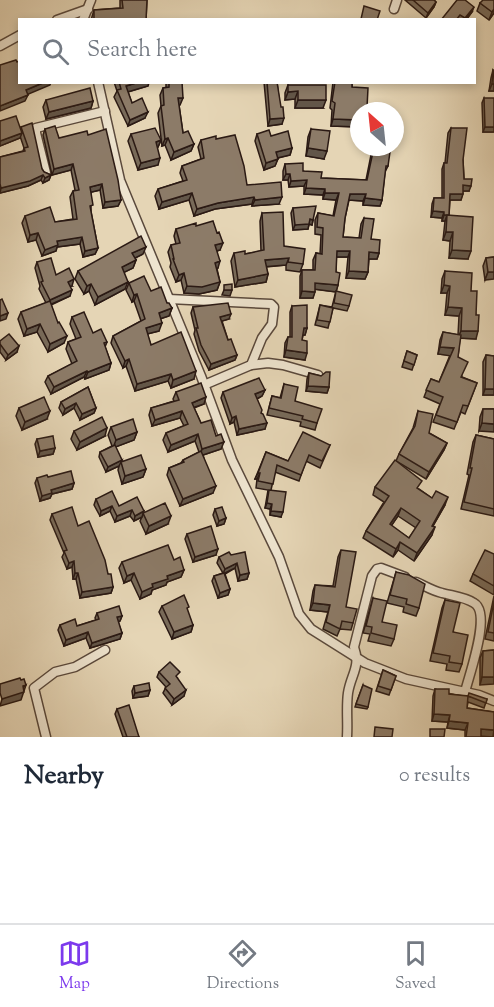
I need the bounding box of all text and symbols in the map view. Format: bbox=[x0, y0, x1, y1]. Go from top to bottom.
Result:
search box bbox=[18, 18, 476, 84]
icon: search bbox=[39, 35, 72, 68]
text: Search here bbox=[87, 35, 197, 67]
north arrow bbox=[350, 102, 404, 156]
text: Nearby bbox=[24, 758, 104, 795]
text: 0 results bbox=[399, 762, 470, 791]
tab: Map bbox=[58, 937, 91, 996]
tab: Directions bbox=[207, 937, 279, 996]
tab: Saved bbox=[395, 937, 436, 996]

